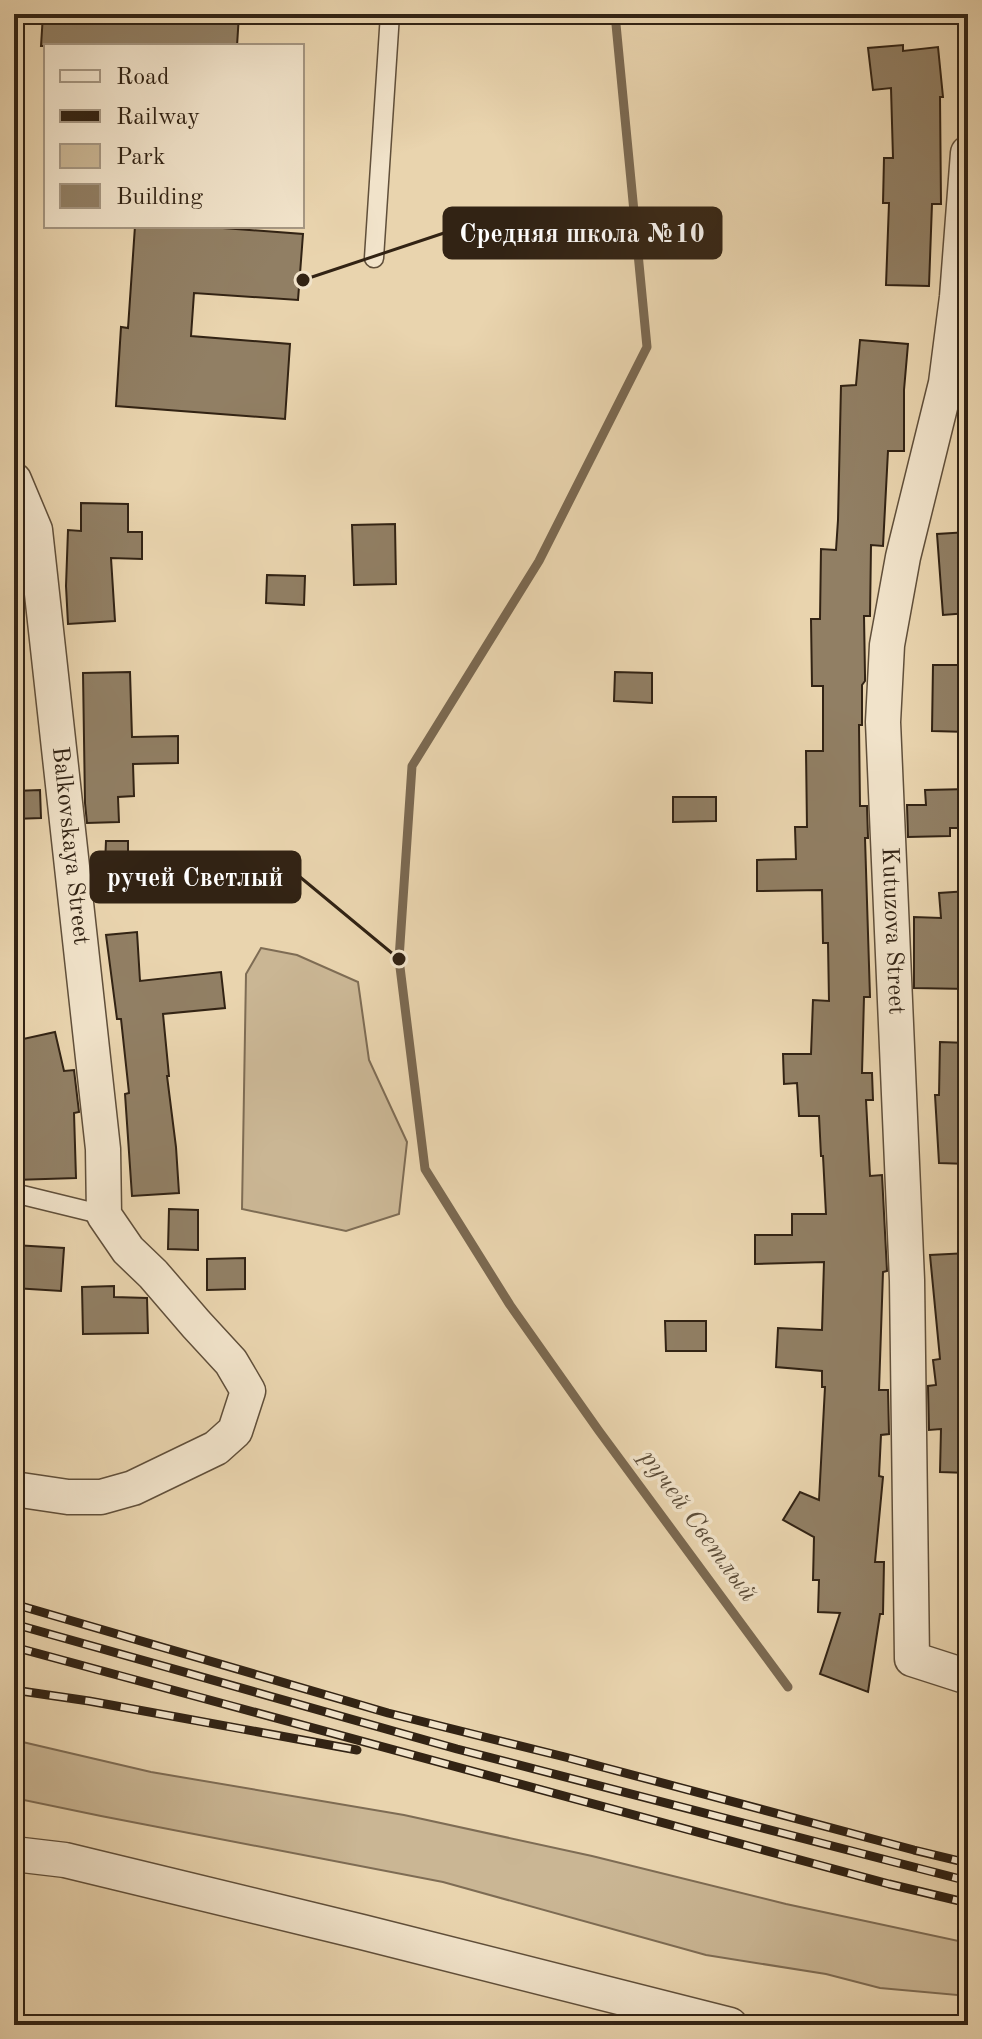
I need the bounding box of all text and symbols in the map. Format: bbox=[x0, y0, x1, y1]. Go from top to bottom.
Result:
legend bbox=[44, 44, 304, 228]
text: Road bbox=[116, 66, 169, 90]
text: Railway bbox=[116, 106, 200, 130]
text: Park bbox=[116, 146, 165, 170]
text: Building bbox=[116, 186, 203, 210]
callout: Средняя школа №10 bbox=[444, 208, 721, 258]
text: Средняя школа №10 bbox=[459, 222, 705, 248]
street label: Balkovskaya Street bbox=[47, 745, 93, 946]
street label: Kutuzova Street bbox=[876, 847, 908, 1015]
callout: ручей Светлый bbox=[91, 852, 300, 902]
text: ручей Светлый bbox=[107, 866, 283, 892]
water label: ручей Светлый bbox=[633, 1444, 762, 1607]

